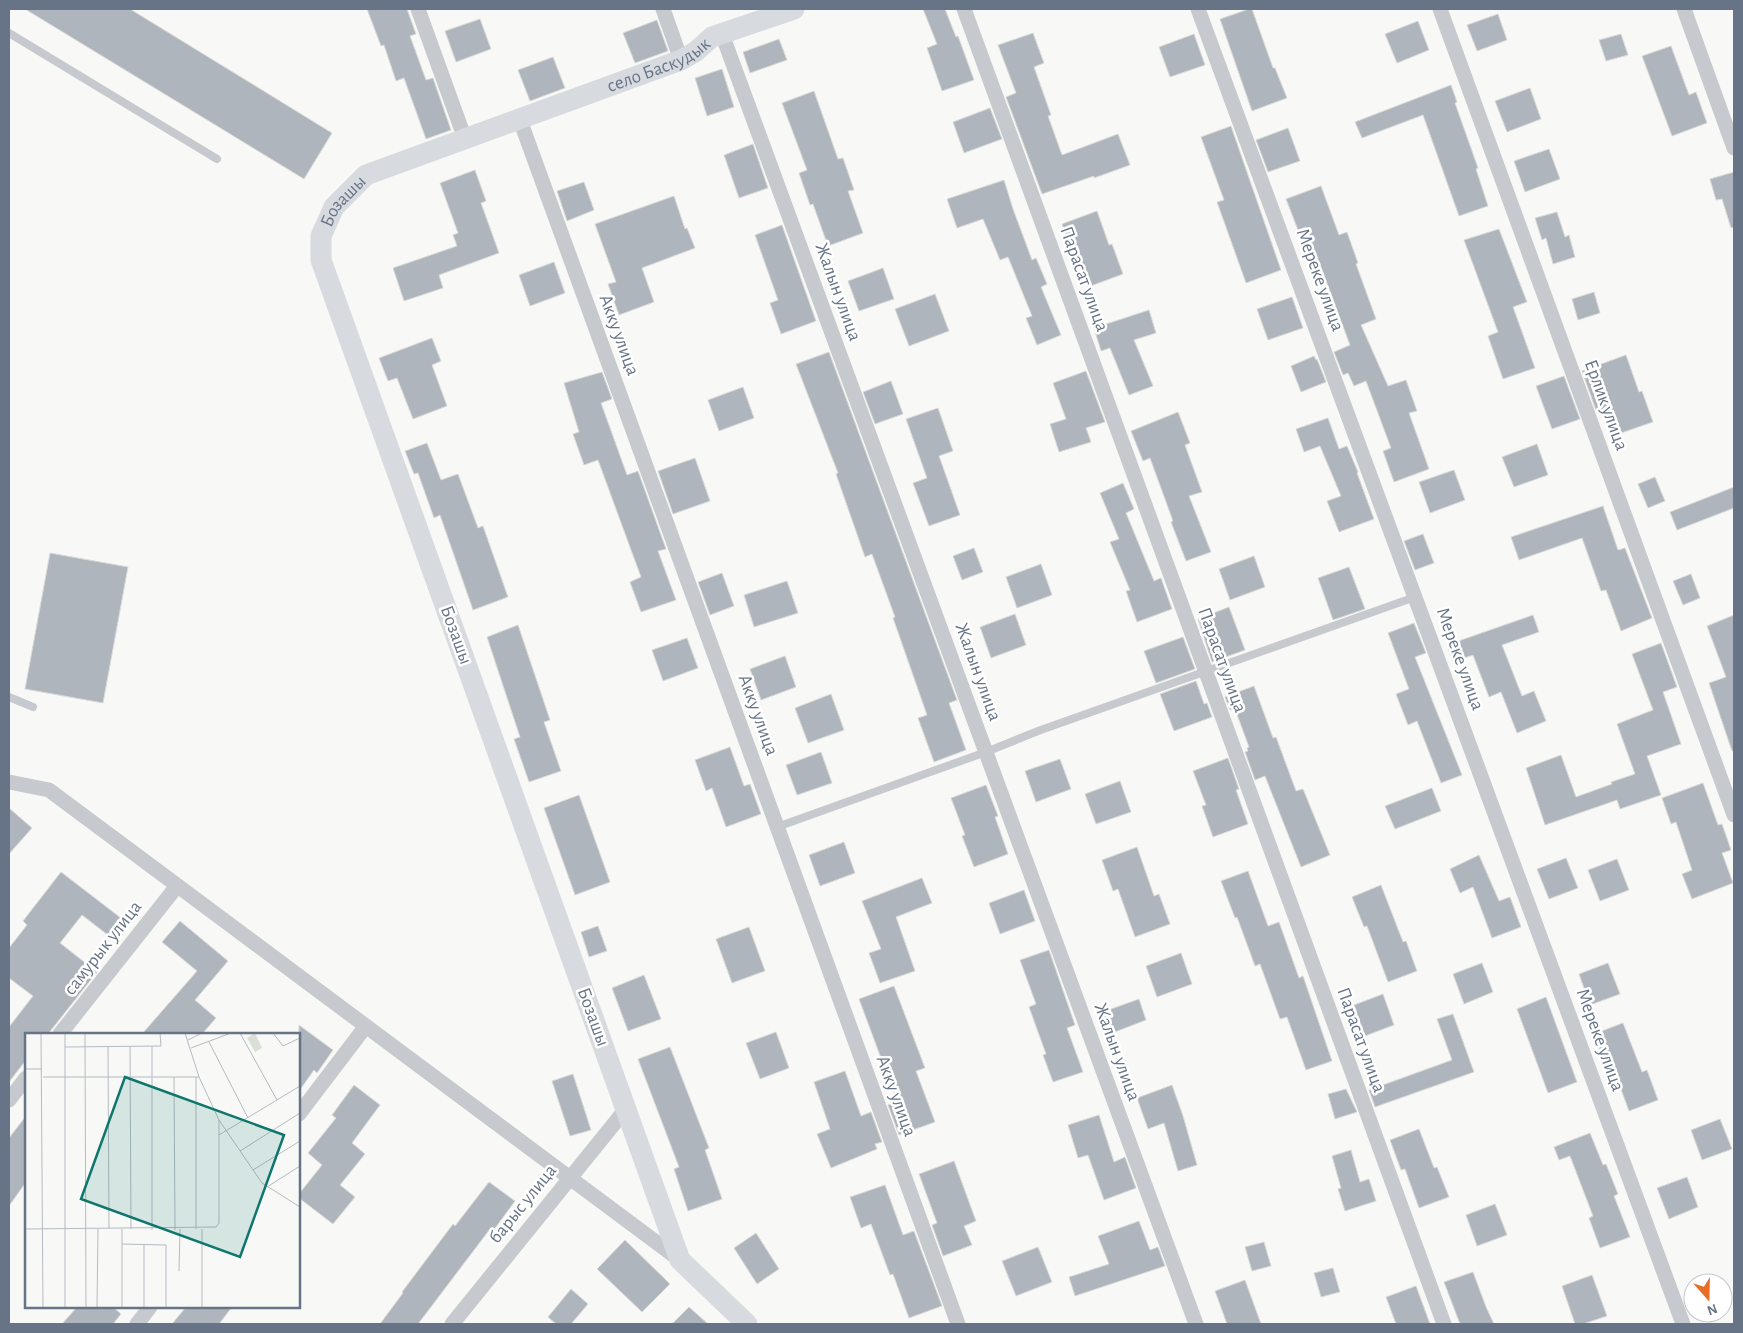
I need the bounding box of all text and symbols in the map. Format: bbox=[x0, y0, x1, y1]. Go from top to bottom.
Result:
street label: село Баскудык bbox=[605, 34, 714, 96]
street label: Бозашы bbox=[317, 172, 369, 230]
street label: Парасат улица bbox=[1056, 224, 1112, 334]
street label: Мереке улица bbox=[1293, 226, 1347, 334]
street label: Жалын улица bbox=[811, 240, 865, 344]
street label: Акку улица bbox=[596, 292, 643, 378]
street label: Ерлик улица bbox=[1581, 357, 1631, 453]
street label: Бозашы bbox=[437, 603, 475, 667]
street label: Парасат улица bbox=[1194, 605, 1250, 715]
street label: Мереке улица bbox=[1433, 605, 1487, 713]
street label: Жалын улица bbox=[951, 620, 1005, 724]
street label: Акку улица bbox=[735, 672, 782, 758]
street label: самурык улица bbox=[61, 897, 146, 999]
street label: Бозашы bbox=[574, 985, 612, 1049]
street label: Парасат улица bbox=[1333, 985, 1389, 1095]
street label: Мереке улица bbox=[1573, 986, 1627, 1094]
street label: Жалын улица bbox=[1090, 1000, 1144, 1104]
inset map bbox=[25, 1033, 300, 1308]
street label: Акку улица bbox=[873, 1053, 920, 1139]
street label: барыс улица bbox=[486, 1161, 561, 1247]
north arrow bbox=[1683, 1273, 1733, 1323]
text: N bbox=[1705, 1301, 1719, 1318]

